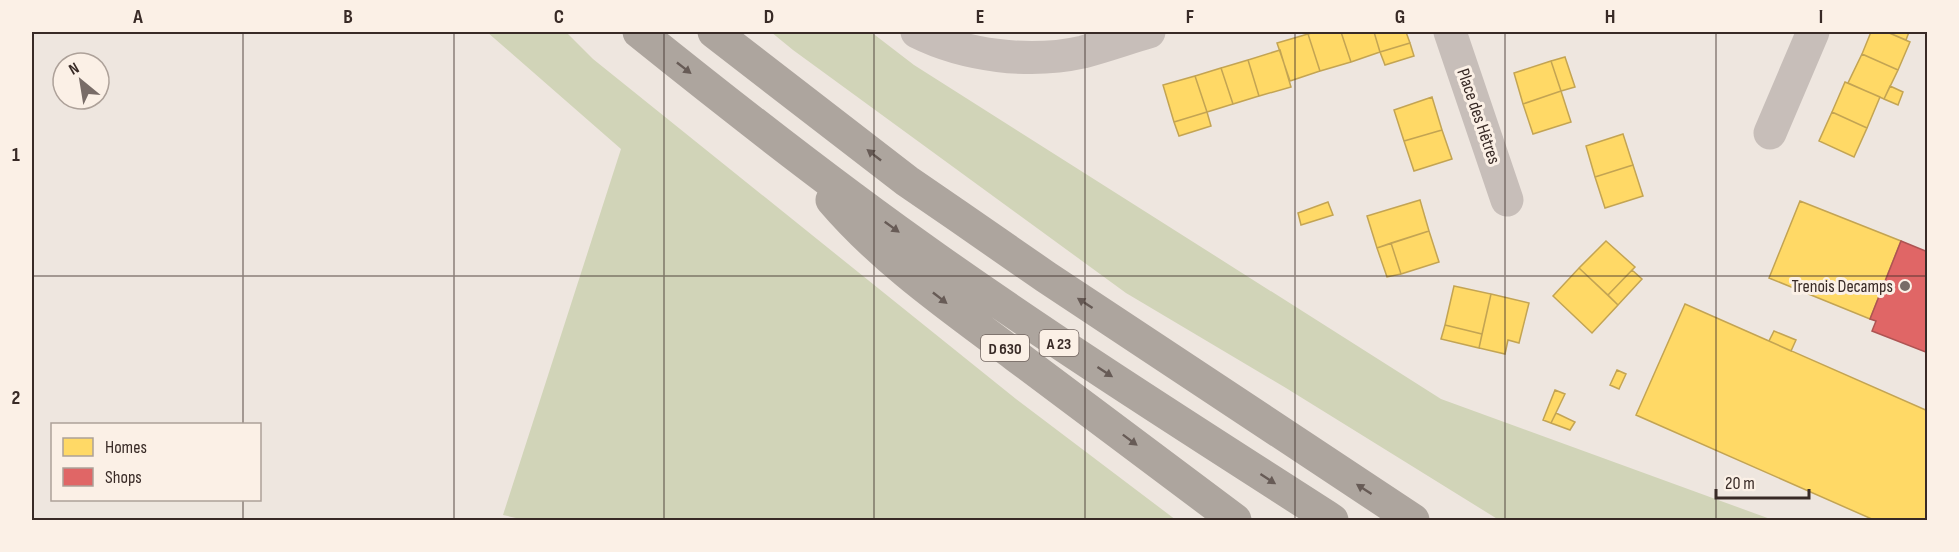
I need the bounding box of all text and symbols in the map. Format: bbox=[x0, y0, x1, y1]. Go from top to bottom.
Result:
text: A bbox=[132, 5, 143, 29]
text: B bbox=[343, 5, 353, 29]
text: C bbox=[554, 5, 564, 29]
text: D bbox=[764, 5, 774, 29]
text: E bbox=[976, 5, 984, 29]
text: F bbox=[1186, 5, 1194, 29]
text: G bbox=[1395, 5, 1405, 29]
text: H bbox=[1605, 5, 1615, 29]
text: I bbox=[1819, 5, 1823, 29]
north arrow bbox=[51, 51, 111, 111]
text: N bbox=[66, 59, 83, 80]
one-way arrow bbox=[676, 62, 692, 74]
street label: Place des Hêtres bbox=[1452, 66, 1505, 167]
text: 1 bbox=[12, 143, 20, 167]
one-way arrow bbox=[866, 148, 882, 161]
one-way arrow bbox=[884, 220, 899, 232]
place label: Trenois Decamps bbox=[1792, 276, 1893, 297]
marker: Trenois Decamps bbox=[1898, 279, 1912, 293]
one-way arrow bbox=[933, 291, 948, 303]
one-way arrow bbox=[1077, 298, 1093, 309]
road number: A 23 bbox=[1040, 330, 1078, 356]
road number: D 630 bbox=[981, 335, 1029, 361]
one-way arrow bbox=[1097, 367, 1113, 378]
text: 2 bbox=[12, 386, 20, 410]
legend bbox=[51, 423, 261, 501]
one-way arrow bbox=[1122, 434, 1137, 446]
text: Homes bbox=[105, 437, 147, 458]
scale bar bbox=[1716, 462, 1809, 500]
text: Shops bbox=[105, 467, 142, 488]
one-way arrow bbox=[1260, 473, 1276, 484]
text: 20 m bbox=[1725, 473, 1755, 494]
one-way arrow bbox=[1356, 483, 1372, 494]

